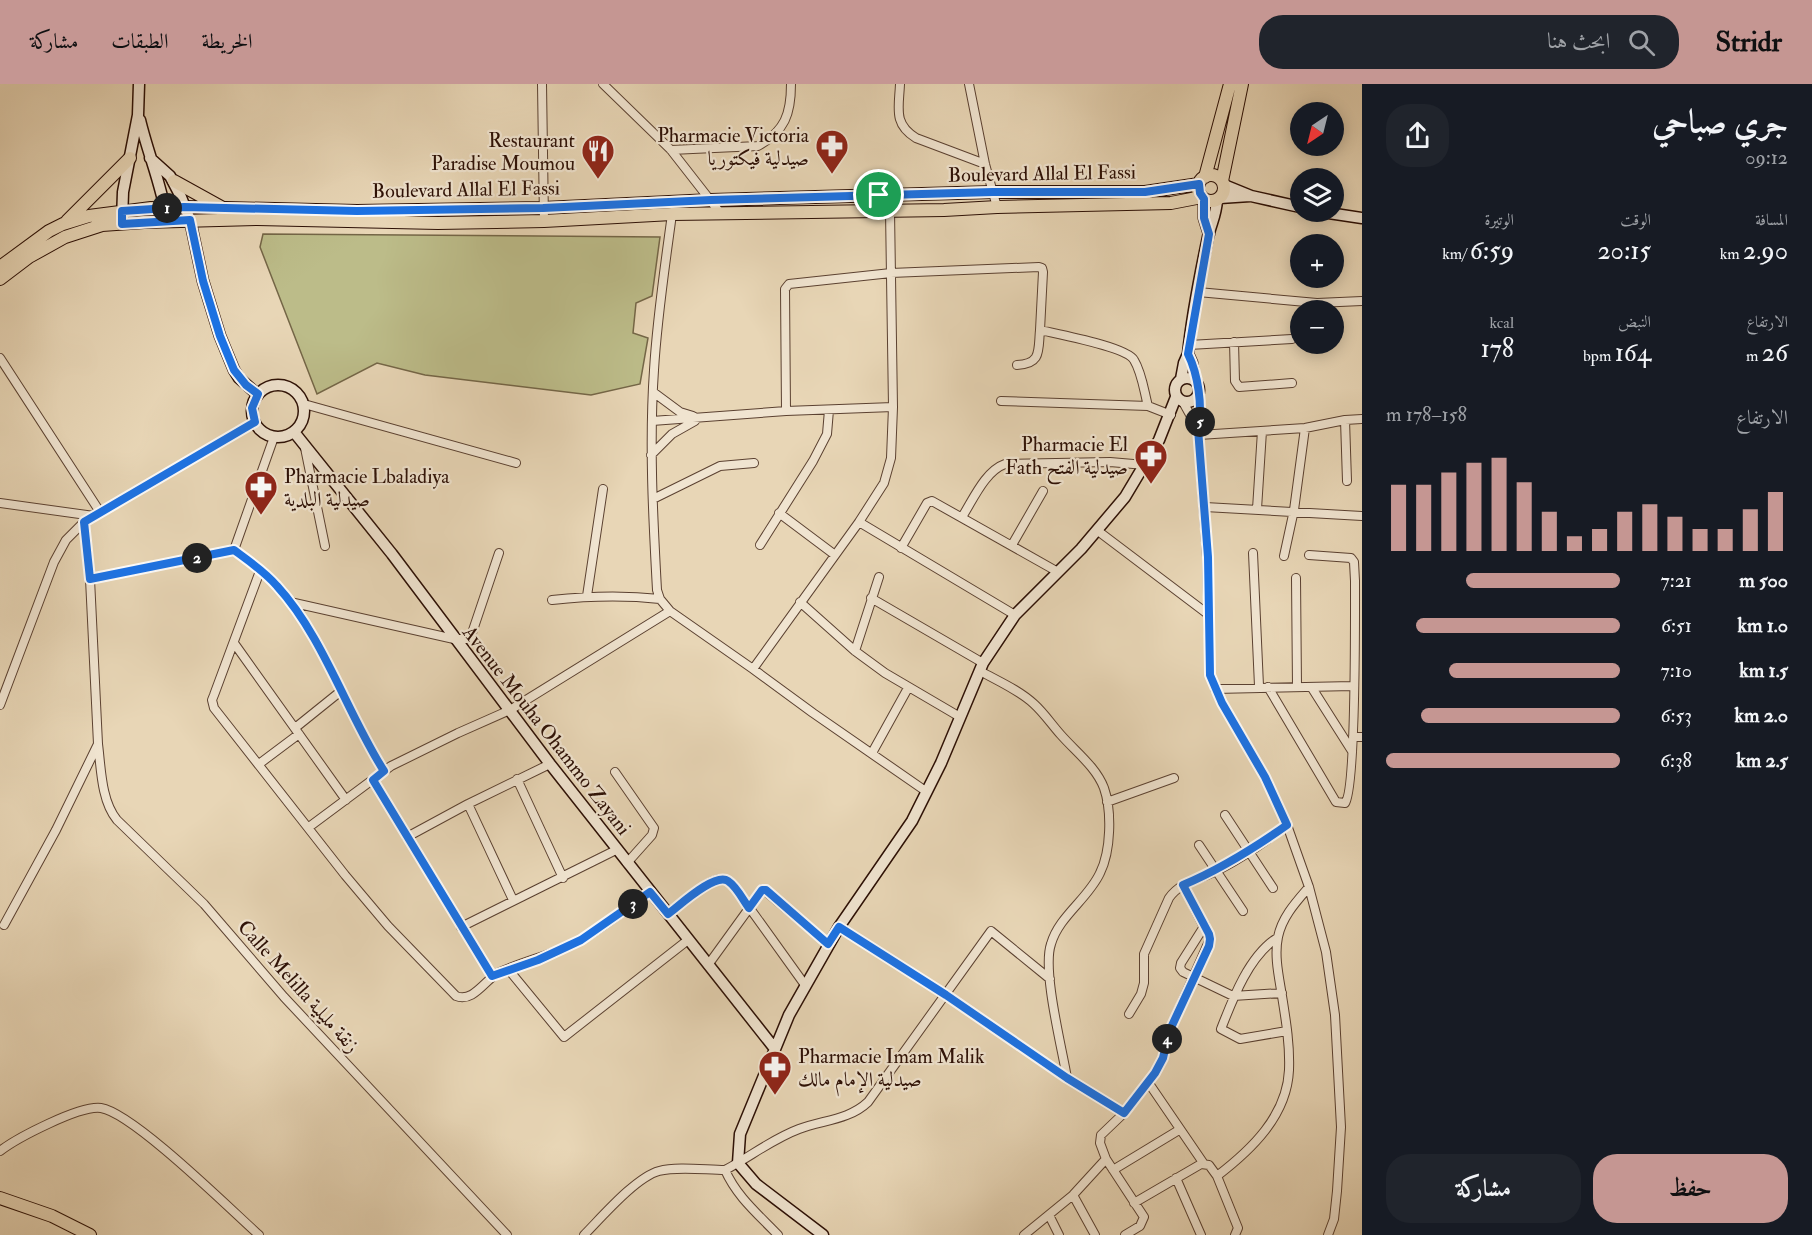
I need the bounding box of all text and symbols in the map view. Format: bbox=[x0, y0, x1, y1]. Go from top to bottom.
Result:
search box bbox=[1259, 15, 1679, 69]
text: Stridr bbox=[1715, 25, 1782, 60]
icon: search bbox=[1625, 26, 1658, 59]
text: ابحث هنا bbox=[1547, 27, 1610, 55]
text: مشاركة bbox=[30, 28, 78, 55]
text: الطبقات bbox=[111, 28, 168, 55]
text: الخريطة bbox=[201, 28, 253, 55]
north arrow bbox=[1290, 102, 1344, 156]
map controls bbox=[1290, 102, 1344, 354]
text: جري صباحي bbox=[1652, 102, 1788, 143]
button: share bbox=[1386, 104, 1449, 167]
place label: Pharmacie Victoria صيدلية فيكتوريا bbox=[657, 123, 810, 171]
place label: Restaurant Paradise Moumou bbox=[431, 128, 576, 176]
pharmacy icon: Pharmacie Victoria صيدلية فيكتوريا bbox=[814, 128, 850, 175]
restaurant icon: Restaurant Paradise Moumou bbox=[580, 133, 616, 180]
text: 09:12 bbox=[1745, 145, 1788, 170]
street label: Boulevard Allal El Fassi bbox=[948, 159, 1136, 188]
button: layers bbox=[1290, 168, 1344, 222]
pin bbox=[853, 169, 904, 220]
street label: Boulevard Allal El Fassi bbox=[372, 175, 560, 204]
icon: arrive bbox=[862, 178, 895, 211]
pin: 1 bbox=[152, 193, 182, 223]
text: 1 bbox=[164, 198, 170, 218]
text: الوتيرة bbox=[1484, 210, 1514, 230]
text: الوقت bbox=[1620, 210, 1651, 230]
text: المسافة bbox=[1755, 210, 1788, 230]
button: + bbox=[1290, 234, 1344, 288]
text: 6:59 bbox=[1470, 235, 1514, 267]
text: 20:15 bbox=[1597, 235, 1651, 267]
text: 2.90 bbox=[1743, 235, 1788, 267]
text: /km bbox=[1442, 244, 1470, 264]
text: km bbox=[1720, 244, 1743, 264]
button: − bbox=[1290, 300, 1344, 354]
text: النبض bbox=[1618, 312, 1651, 332]
text: الارتفاع bbox=[1746, 312, 1788, 332]
text: kcal bbox=[1489, 313, 1514, 333]
text: 178 bbox=[1481, 333, 1514, 365]
text: 164 bbox=[1615, 337, 1651, 369]
text: 26 bbox=[1762, 337, 1788, 369]
text: bpm bbox=[1583, 346, 1615, 366]
text: m bbox=[1746, 346, 1762, 366]
text: 158–178 m bbox=[1386, 402, 1467, 427]
text: الارتفاع bbox=[1736, 405, 1788, 430]
pin: 5 bbox=[1185, 407, 1215, 437]
text: 5 bbox=[1196, 412, 1204, 432]
place label: Pharmacie El Fath صيدلية الفتح bbox=[1005, 432, 1128, 485]
pharmacy icon: Pharmacie El Fath صيدلية الفتح bbox=[1133, 438, 1169, 485]
place label: Pharmacie Lbaladiya صيدلية البلدية bbox=[284, 464, 450, 512]
pharmacy icon: Pharmacie Lbaladiya صيدلية البلدية bbox=[243, 469, 279, 516]
pin: 2 bbox=[182, 543, 212, 573]
text: 2 bbox=[193, 548, 201, 568]
text: 7:21 bbox=[1661, 568, 1692, 593]
text: 500 m bbox=[1739, 568, 1788, 593]
text: 6:51 bbox=[1661, 613, 1692, 638]
text: 1.0 km bbox=[1737, 613, 1788, 638]
street label: Avenue Mouha Ohammo Zayani bbox=[456, 620, 636, 840]
text: 7:10 bbox=[1661, 658, 1692, 683]
text: 1.5 km bbox=[1739, 658, 1788, 683]
text: 6:53 bbox=[1661, 703, 1692, 728]
text: 2.0 km bbox=[1734, 703, 1788, 728]
text: 6:38 bbox=[1660, 748, 1692, 773]
text: 2.5 km bbox=[1736, 748, 1788, 773]
pin: 3 bbox=[618, 889, 648, 919]
text: 3 bbox=[630, 894, 636, 914]
street label: Calle Melilla زنقة مليلية bbox=[232, 915, 365, 1058]
pin: 4 bbox=[1152, 1024, 1182, 1054]
text: 4 bbox=[1163, 1029, 1171, 1049]
place label: Pharmacie Imam Malik صيدلية الإمام مالك bbox=[798, 1044, 985, 1097]
pharmacy icon: Pharmacie Imam Malik صيدلية الإمام مالك bbox=[757, 1049, 793, 1096]
button: مشاركة bbox=[1386, 1154, 1581, 1223]
button: حفظ bbox=[1593, 1154, 1788, 1223]

